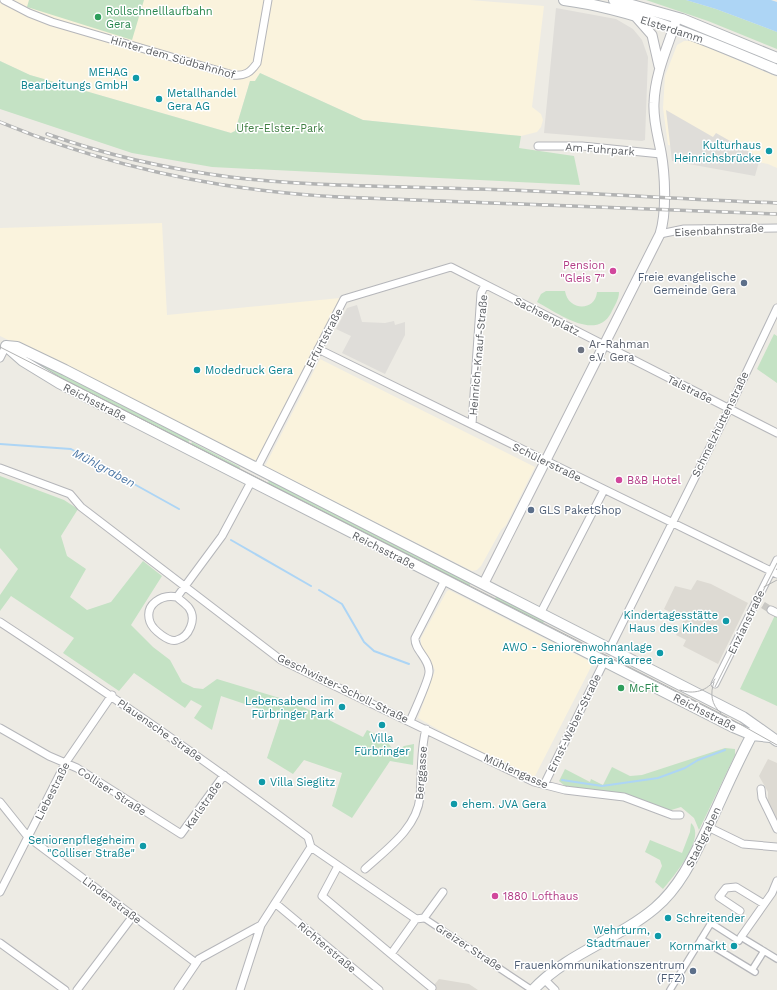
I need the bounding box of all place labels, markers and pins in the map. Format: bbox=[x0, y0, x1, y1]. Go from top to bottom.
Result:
place label: Rollschnelllaufbahn Gera bbox=[106, 5, 213, 31]
marker: Rollschnelllaufbahn Gera bbox=[93, 12, 103, 22]
place label: MEHAG Bearbeitungs GmbH bbox=[21, 66, 128, 92]
marker: MEHAG Bearbeitungs GmbH bbox=[131, 73, 141, 83]
place label: Metallhandel Gera AG bbox=[167, 87, 237, 113]
marker: Metallhandel Gera AG bbox=[154, 94, 164, 104]
place label: Kulturhaus Heinrichsbrücke bbox=[674, 139, 761, 165]
marker: Kulturhaus Heinrichsbrücke bbox=[764, 146, 774, 156]
place label: Pension "Gleis 7" bbox=[560, 259, 605, 285]
marker: Pension "Gleis 7" bbox=[608, 266, 618, 276]
place label: Freie evangelische Gemeinde Gera bbox=[638, 271, 736, 297]
marker: Freie evangelische Gemeinde Gera bbox=[739, 278, 749, 288]
place label: Ar-Rahman e.V. Gera bbox=[589, 338, 649, 364]
marker: Ar-Rahman e.V. Gera bbox=[576, 345, 586, 355]
place label: Modedruck Gera bbox=[205, 364, 293, 377]
marker: Modedruck Gera bbox=[192, 365, 202, 375]
place label: B&B Hotel bbox=[627, 474, 681, 487]
marker: B&B Hotel bbox=[614, 475, 624, 485]
place label: GLS PaketShop bbox=[539, 504, 622, 517]
marker: GLS PaketShop bbox=[526, 505, 536, 515]
place label: Kindertagesstätte Haus des Kindes bbox=[624, 609, 718, 635]
marker: Kindertagesstätte Haus des Kindes bbox=[721, 616, 731, 626]
place label: AWO - Seniorenwohnanlage Gera Karree bbox=[502, 641, 652, 667]
marker: AWO - Seniorenwohnanlage Gera Karree bbox=[655, 648, 665, 658]
place label: McFit bbox=[629, 682, 659, 695]
marker: McFit bbox=[616, 683, 626, 693]
place label: Lebensabend im Fürbringer Park bbox=[245, 695, 334, 721]
marker: Lebensabend im Fürbringer Park bbox=[337, 702, 347, 712]
marker: Villa Fürbringer bbox=[377, 720, 387, 730]
place label: Villa Fürbringer bbox=[354, 732, 410, 758]
place label: Villa Sieglitz bbox=[270, 776, 336, 789]
marker: Villa Sieglitz bbox=[257, 777, 267, 787]
place label: ehem. JVA Gera bbox=[462, 798, 547, 811]
marker: ehem. JVA Gera bbox=[449, 799, 459, 809]
place label: Seniorenpflegeheim "Colliser Straße" bbox=[28, 834, 135, 860]
marker: Seniorenpflegeheim "Colliser Straße" bbox=[138, 841, 148, 851]
place label: 1880 Lofthaus bbox=[503, 890, 579, 903]
marker: 1880 Lofthaus bbox=[490, 891, 500, 901]
place label: Schreitender bbox=[676, 912, 746, 925]
marker: Schreitender bbox=[663, 913, 673, 923]
place label: Wehrturm, Stadtmauer bbox=[586, 924, 651, 950]
marker: Wehrturm, Stadtmauer bbox=[653, 931, 663, 941]
place label: Kornmarkt bbox=[669, 940, 726, 953]
marker: Kornmarkt bbox=[729, 941, 739, 951]
place label: Frauenkommunikationszentrum (FFZ) bbox=[514, 959, 685, 985]
marker: Frauenkommunikationszentrum (FFZ) bbox=[688, 966, 698, 976]

